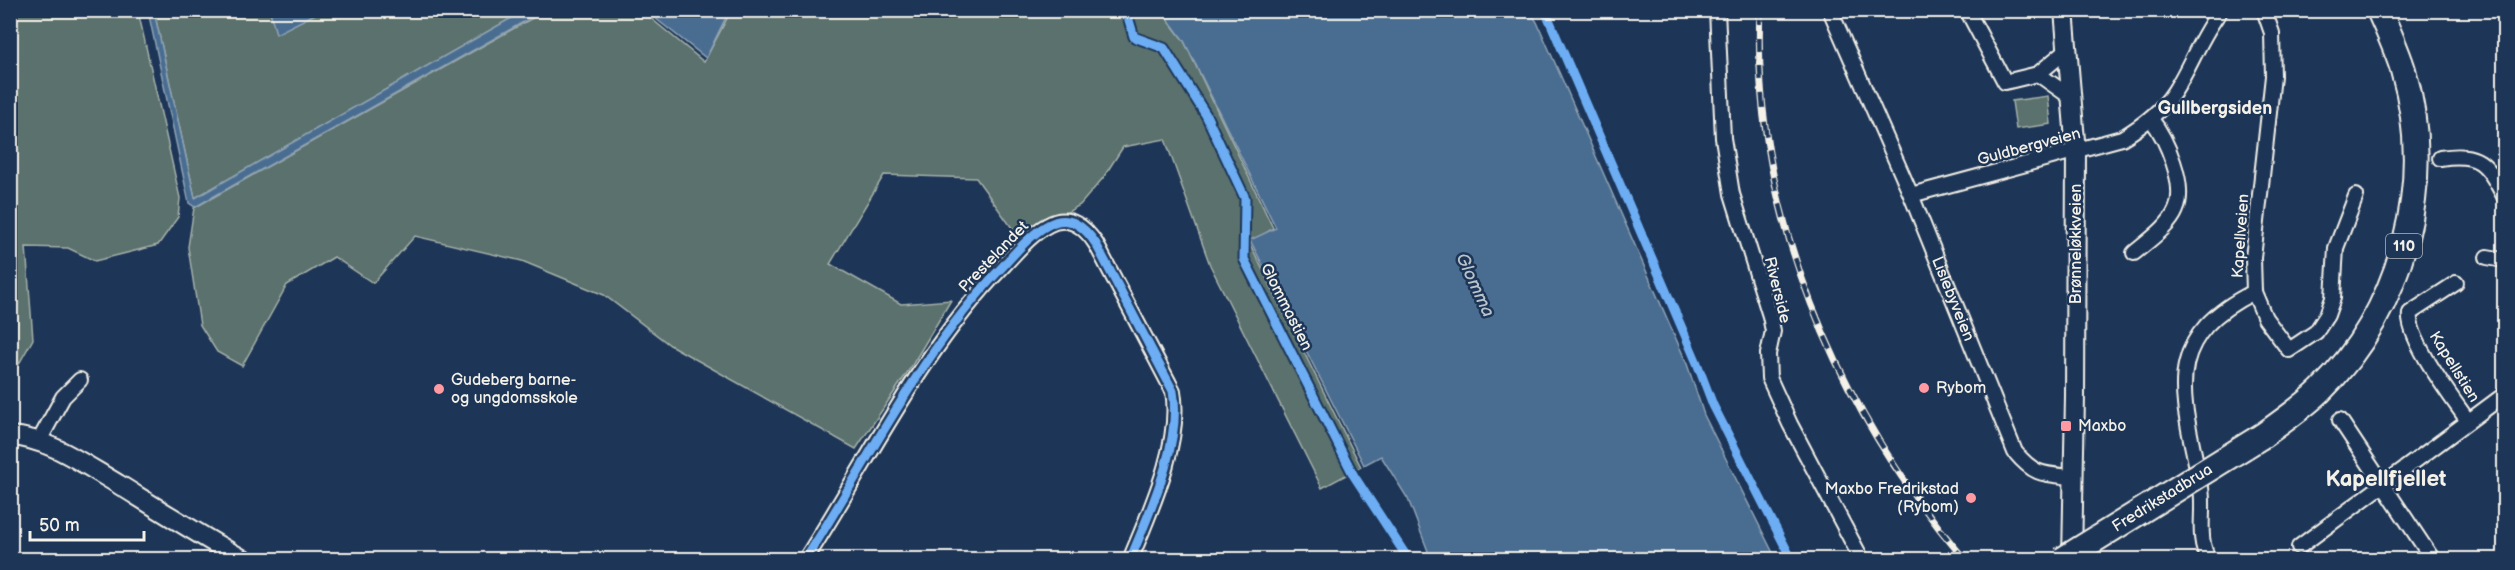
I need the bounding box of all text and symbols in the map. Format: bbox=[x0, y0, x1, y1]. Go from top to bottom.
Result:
district label: Gullbergsiden bbox=[2158, 98, 2272, 119]
street label: Guldbergveien bbox=[1975, 124, 2083, 170]
street label: Brønneløkkveien bbox=[2067, 184, 2086, 304]
street label: Kapellveien bbox=[2229, 193, 2253, 279]
street label: Prestelandet bbox=[955, 217, 1033, 297]
road number: 110 bbox=[2386, 234, 2422, 258]
water label: Glomma bbox=[1451, 250, 1499, 320]
street label: Lislebyveien bbox=[1927, 254, 1979, 344]
street label: Riverside bbox=[1760, 255, 1795, 326]
street label: Glommastien bbox=[1256, 260, 1316, 354]
street label: Kapellstien bbox=[2425, 328, 2483, 406]
place label: Gudeberg barne- og ungdomsskole bbox=[451, 371, 578, 408]
place label: Rybom bbox=[1936, 379, 1986, 398]
marker: Rybom bbox=[1917, 381, 1931, 395]
marker: Gudeberg barne- og ungdomsskole bbox=[432, 382, 446, 396]
place label: Maxbo bbox=[2078, 417, 2126, 436]
marker: Maxbo bbox=[2059, 419, 2073, 433]
street label: Fredrikstadbrua bbox=[2109, 460, 2216, 536]
district label: Kapellfjellet bbox=[2326, 466, 2447, 493]
place label: Maxbo Fredrikstad (Rybom) bbox=[1825, 480, 1959, 517]
marker: Maxbo Fredrikstad (Rybom) bbox=[1964, 491, 1978, 505]
scale bar bbox=[30, 504, 144, 542]
text: 50 m bbox=[39, 515, 80, 536]

